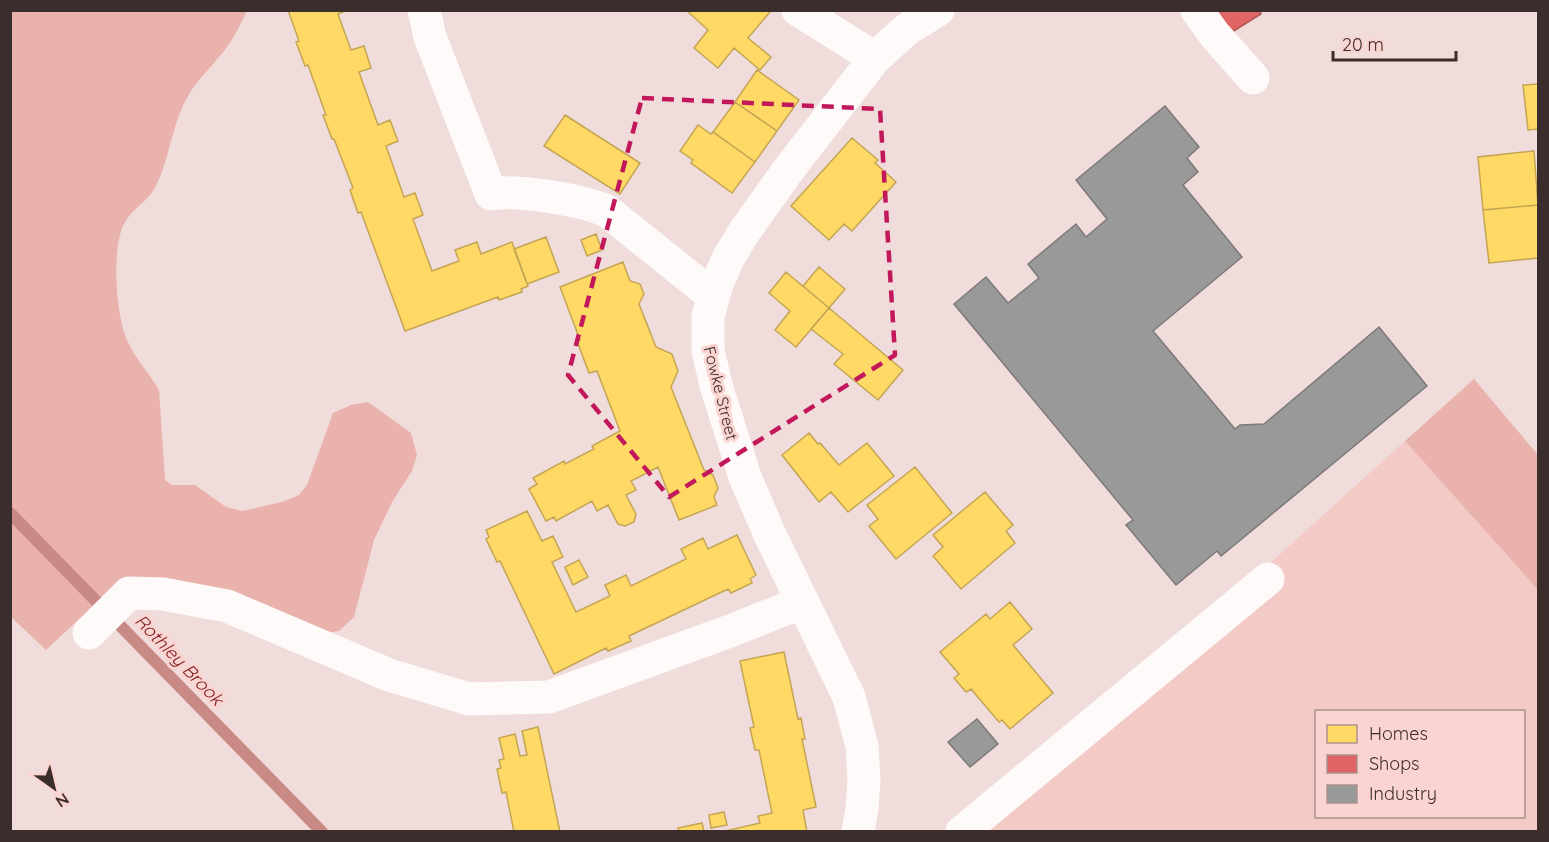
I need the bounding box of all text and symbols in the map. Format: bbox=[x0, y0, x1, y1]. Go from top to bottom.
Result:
scale bar bbox=[1333, 24, 1456, 62]
text: 20 m bbox=[1342, 33, 1384, 56]
street label: Fowke Street bbox=[700, 344, 742, 442]
water label: Rothley Brook bbox=[130, 609, 230, 711]
legend bbox=[1315, 710, 1525, 818]
text: Homes bbox=[1369, 722, 1428, 745]
text: Shops bbox=[1369, 752, 1420, 775]
north arrow bbox=[24, 758, 84, 818]
text: Industry bbox=[1369, 782, 1437, 805]
text: N bbox=[52, 789, 73, 812]

